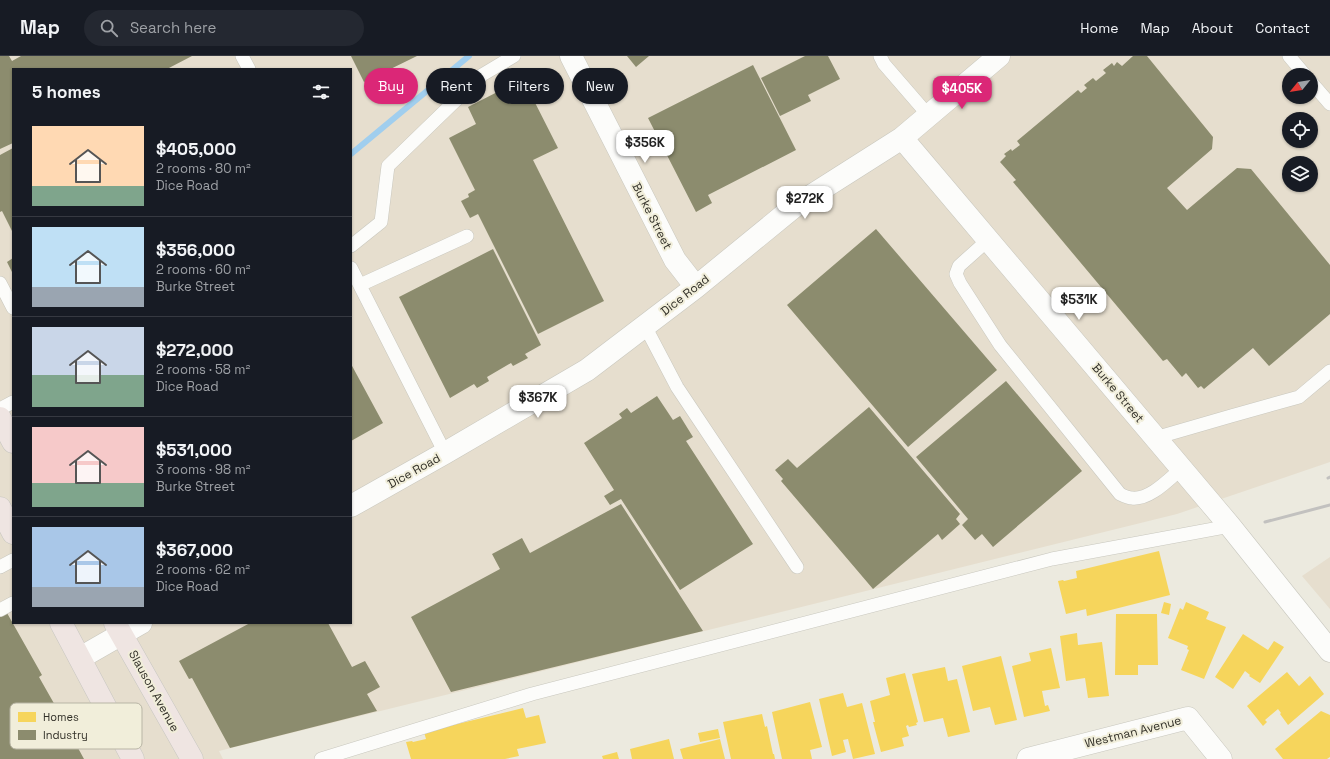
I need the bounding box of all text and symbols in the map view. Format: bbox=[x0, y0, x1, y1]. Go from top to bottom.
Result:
search box bbox=[84, 10, 364, 46]
text: Map bbox=[20, 15, 60, 40]
icon: search bbox=[98, 17, 120, 39]
text: Search here bbox=[130, 18, 216, 37]
text: Home bbox=[1080, 19, 1118, 37]
text: Map bbox=[1140, 19, 1170, 37]
text: About bbox=[1192, 19, 1233, 37]
text: Contact bbox=[1255, 19, 1310, 37]
chip: Buy bbox=[364, 68, 418, 104]
chip: Rent bbox=[426, 68, 486, 104]
chip: Filters bbox=[494, 68, 564, 104]
chip: New bbox=[572, 68, 628, 104]
north arrow bbox=[1282, 68, 1318, 104]
map controls bbox=[1282, 68, 1318, 192]
pin: $405K bbox=[934, 76, 990, 110]
text: $405K bbox=[942, 80, 982, 97]
text: 5 homes bbox=[32, 81, 101, 103]
icon: filters bbox=[310, 81, 332, 103]
button: locate bbox=[1282, 112, 1318, 148]
pin: $356K bbox=[617, 130, 673, 164]
text: $356K bbox=[625, 134, 665, 151]
text: $405,000 bbox=[156, 138, 236, 160]
icon: home bbox=[64, 142, 112, 190]
button: layers bbox=[1282, 156, 1318, 192]
text: 2 rooms · 80 m² bbox=[156, 160, 251, 177]
text: Dice Road bbox=[156, 177, 219, 194]
street label: Burke Street bbox=[628, 180, 676, 252]
pin: $272K bbox=[777, 186, 833, 220]
text: $272K bbox=[786, 190, 824, 207]
text: $356,000 bbox=[156, 239, 235, 261]
icon: home bbox=[64, 243, 112, 291]
text: 2 rooms · 60 m² bbox=[156, 261, 251, 278]
street label: Dice Road bbox=[657, 271, 713, 319]
text: Burke Street bbox=[156, 278, 235, 295]
pin: $531K bbox=[1051, 287, 1107, 321]
text: $531K bbox=[1060, 291, 1098, 308]
text: $272,000 bbox=[156, 339, 234, 361]
icon: home bbox=[64, 343, 112, 391]
street label: Burke Street bbox=[1088, 360, 1148, 426]
text: 2 rooms · 58 m² bbox=[156, 361, 250, 378]
text: Dice Road bbox=[156, 378, 219, 395]
pin: $367K bbox=[510, 385, 566, 419]
text: $367K bbox=[519, 389, 557, 406]
text: $531,000 bbox=[156, 439, 232, 461]
icon: home bbox=[64, 443, 112, 491]
street label: Dice Road bbox=[385, 450, 443, 492]
text: 3 rooms · 98 m² bbox=[156, 461, 250, 478]
text: Burke Street bbox=[156, 478, 235, 495]
text: $367,000 bbox=[156, 539, 233, 561]
icon: home bbox=[64, 543, 112, 591]
text: 2 rooms · 62 m² bbox=[156, 561, 250, 578]
text: Dice Road bbox=[156, 578, 219, 595]
street label: Slauson Avenue bbox=[125, 647, 183, 735]
legend bbox=[10, 703, 142, 749]
text: Homes bbox=[43, 710, 79, 724]
street label: Westman Avenue bbox=[1083, 712, 1183, 752]
text: Industry bbox=[43, 728, 88, 742]

